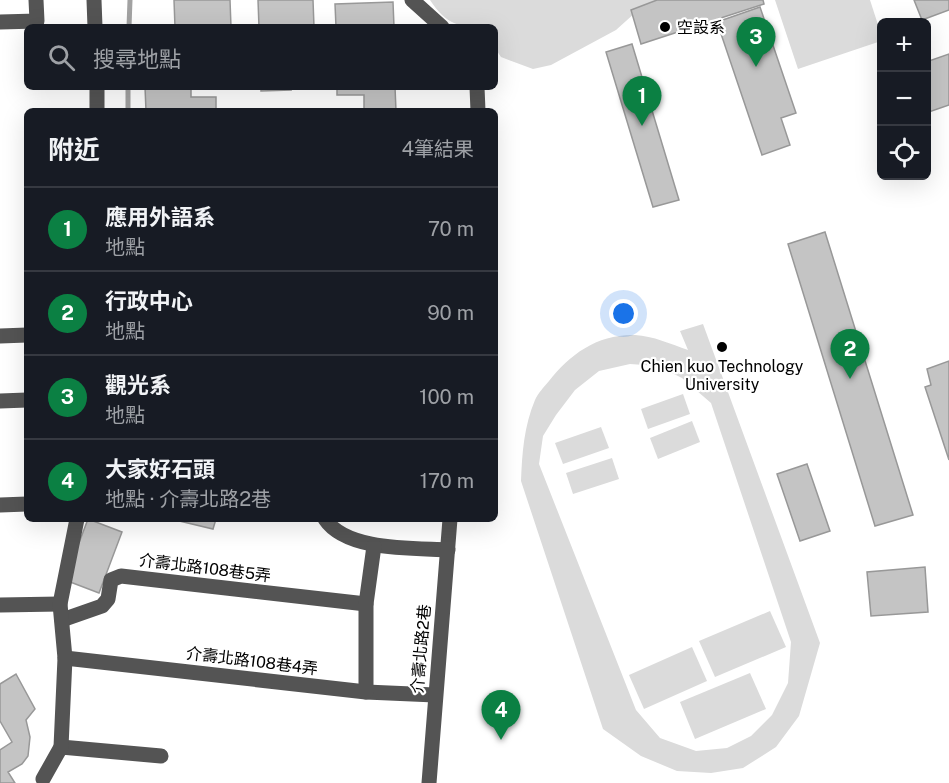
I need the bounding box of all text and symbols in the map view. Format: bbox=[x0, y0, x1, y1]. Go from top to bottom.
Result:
pin: 3 bbox=[736, 17, 776, 67]
place label: 空設系 bbox=[677, 18, 725, 37]
map controls bbox=[877, 18, 931, 180]
button: + bbox=[877, 18, 931, 72]
marker: 空設系 bbox=[658, 20, 672, 34]
search box bbox=[24, 24, 498, 90]
icon: search bbox=[45, 41, 78, 74]
text: 搜尋地點 bbox=[93, 46, 181, 72]
button: − bbox=[877, 72, 931, 126]
pin: 1 bbox=[622, 76, 662, 126]
button: locate bbox=[877, 126, 931, 180]
text: 附近 bbox=[48, 134, 100, 165]
text: 4筆結果 bbox=[401, 137, 474, 161]
text: 應用外語系 bbox=[105, 204, 215, 230]
text: 1 bbox=[63, 217, 72, 241]
text: 70 m bbox=[428, 217, 474, 241]
text: 地點 bbox=[105, 235, 145, 259]
text: 行政中心 bbox=[105, 288, 193, 314]
your location bbox=[609, 299, 638, 328]
text: 2 bbox=[61, 301, 74, 325]
text: 90 m bbox=[427, 301, 474, 325]
text: 地點 bbox=[105, 319, 145, 343]
pin: 2 bbox=[830, 330, 870, 379]
marker: Chien kuo Technology University bbox=[715, 340, 729, 354]
place label: Chien kuo Technology University bbox=[641, 357, 804, 394]
text: 觀光系 bbox=[105, 372, 171, 398]
text: 3 bbox=[61, 385, 74, 409]
text: 100 m bbox=[419, 385, 474, 409]
text: 地點 bbox=[105, 403, 145, 427]
text: 大家好石頭 bbox=[105, 456, 215, 482]
text: 4 bbox=[61, 469, 74, 493]
text: 170 m bbox=[420, 469, 474, 493]
text: 地點 · 介壽北路2巷 bbox=[105, 487, 271, 511]
street label: 介壽北路108巷5弄 bbox=[138, 550, 272, 586]
street label: 介壽北路2巷 bbox=[408, 604, 434, 694]
street label: 介壽北路108巷4弄 bbox=[185, 643, 319, 679]
pin: 4 bbox=[482, 690, 520, 740]

